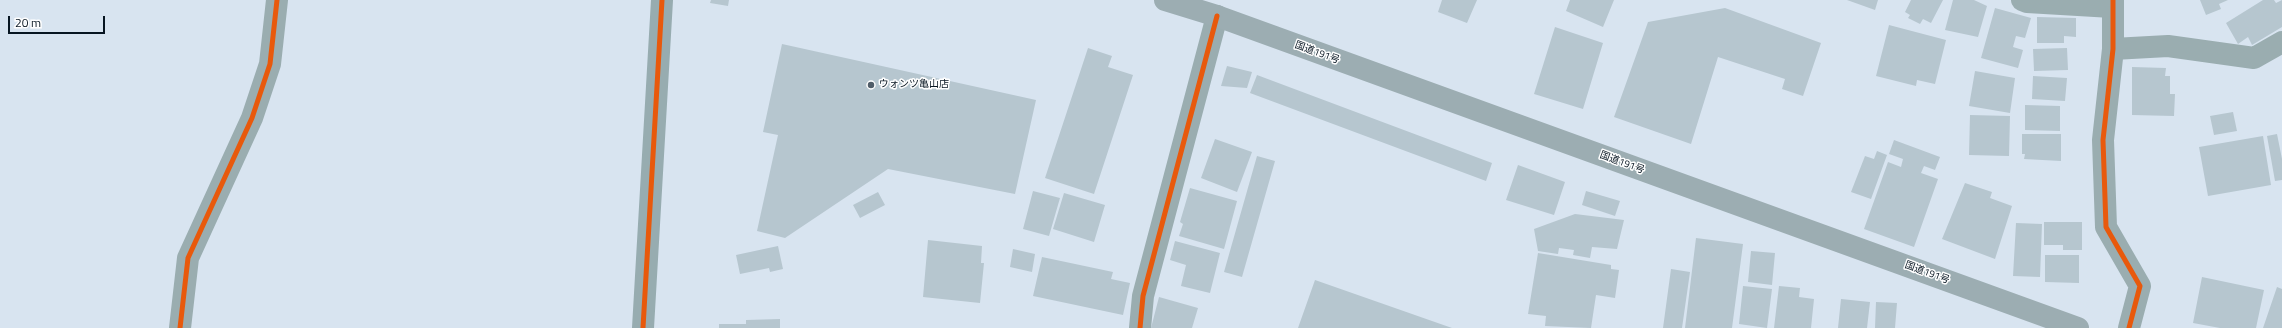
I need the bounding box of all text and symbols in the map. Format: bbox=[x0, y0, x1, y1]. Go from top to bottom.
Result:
scale bar bbox=[10, 8, 107, 34]
text: 20 m bbox=[15, 13, 41, 32]
street label: 国道191号 bbox=[1293, 39, 1341, 67]
place label: ウォンツ亀山店 bbox=[879, 79, 949, 91]
marker: ウォンツ亀山店 bbox=[866, 80, 876, 90]
street label: 国道191号 bbox=[1598, 149, 1646, 177]
street label: 国道191号 bbox=[1903, 259, 1951, 287]

